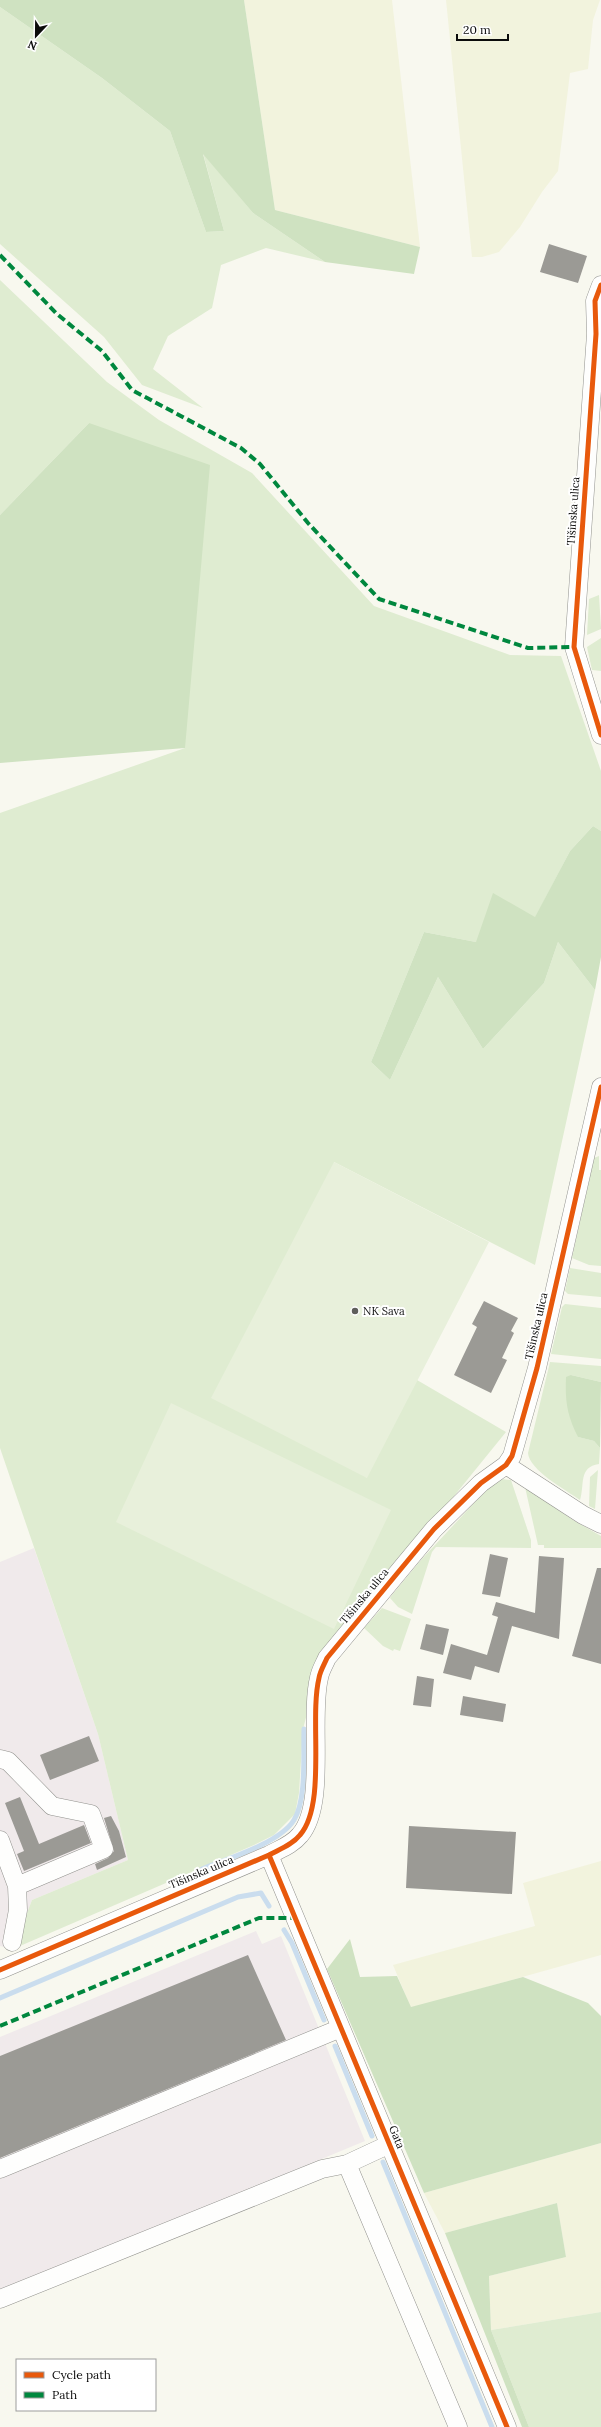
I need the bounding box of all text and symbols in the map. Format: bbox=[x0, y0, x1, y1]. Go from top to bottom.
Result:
north arrow bbox=[16, 16, 56, 56]
scale bar bbox=[457, 16, 508, 42]
text: 20 m bbox=[463, 22, 491, 37]
text: N bbox=[25, 37, 39, 53]
street label: Tišinska ulica bbox=[564, 476, 582, 546]
street label: Tišinska ulica bbox=[521, 1291, 551, 1361]
place label: NK Sava bbox=[363, 1304, 405, 1318]
marker: NK Sava bbox=[350, 1306, 360, 1316]
street label: Tišinska ulica bbox=[337, 1565, 392, 1627]
street label: Tišinska ulica bbox=[167, 1852, 236, 1892]
street label: Gata bbox=[386, 2123, 408, 2151]
legend bbox=[16, 2359, 156, 2411]
text: Cycle path bbox=[52, 2367, 111, 2382]
text: Path bbox=[52, 2387, 77, 2402]

